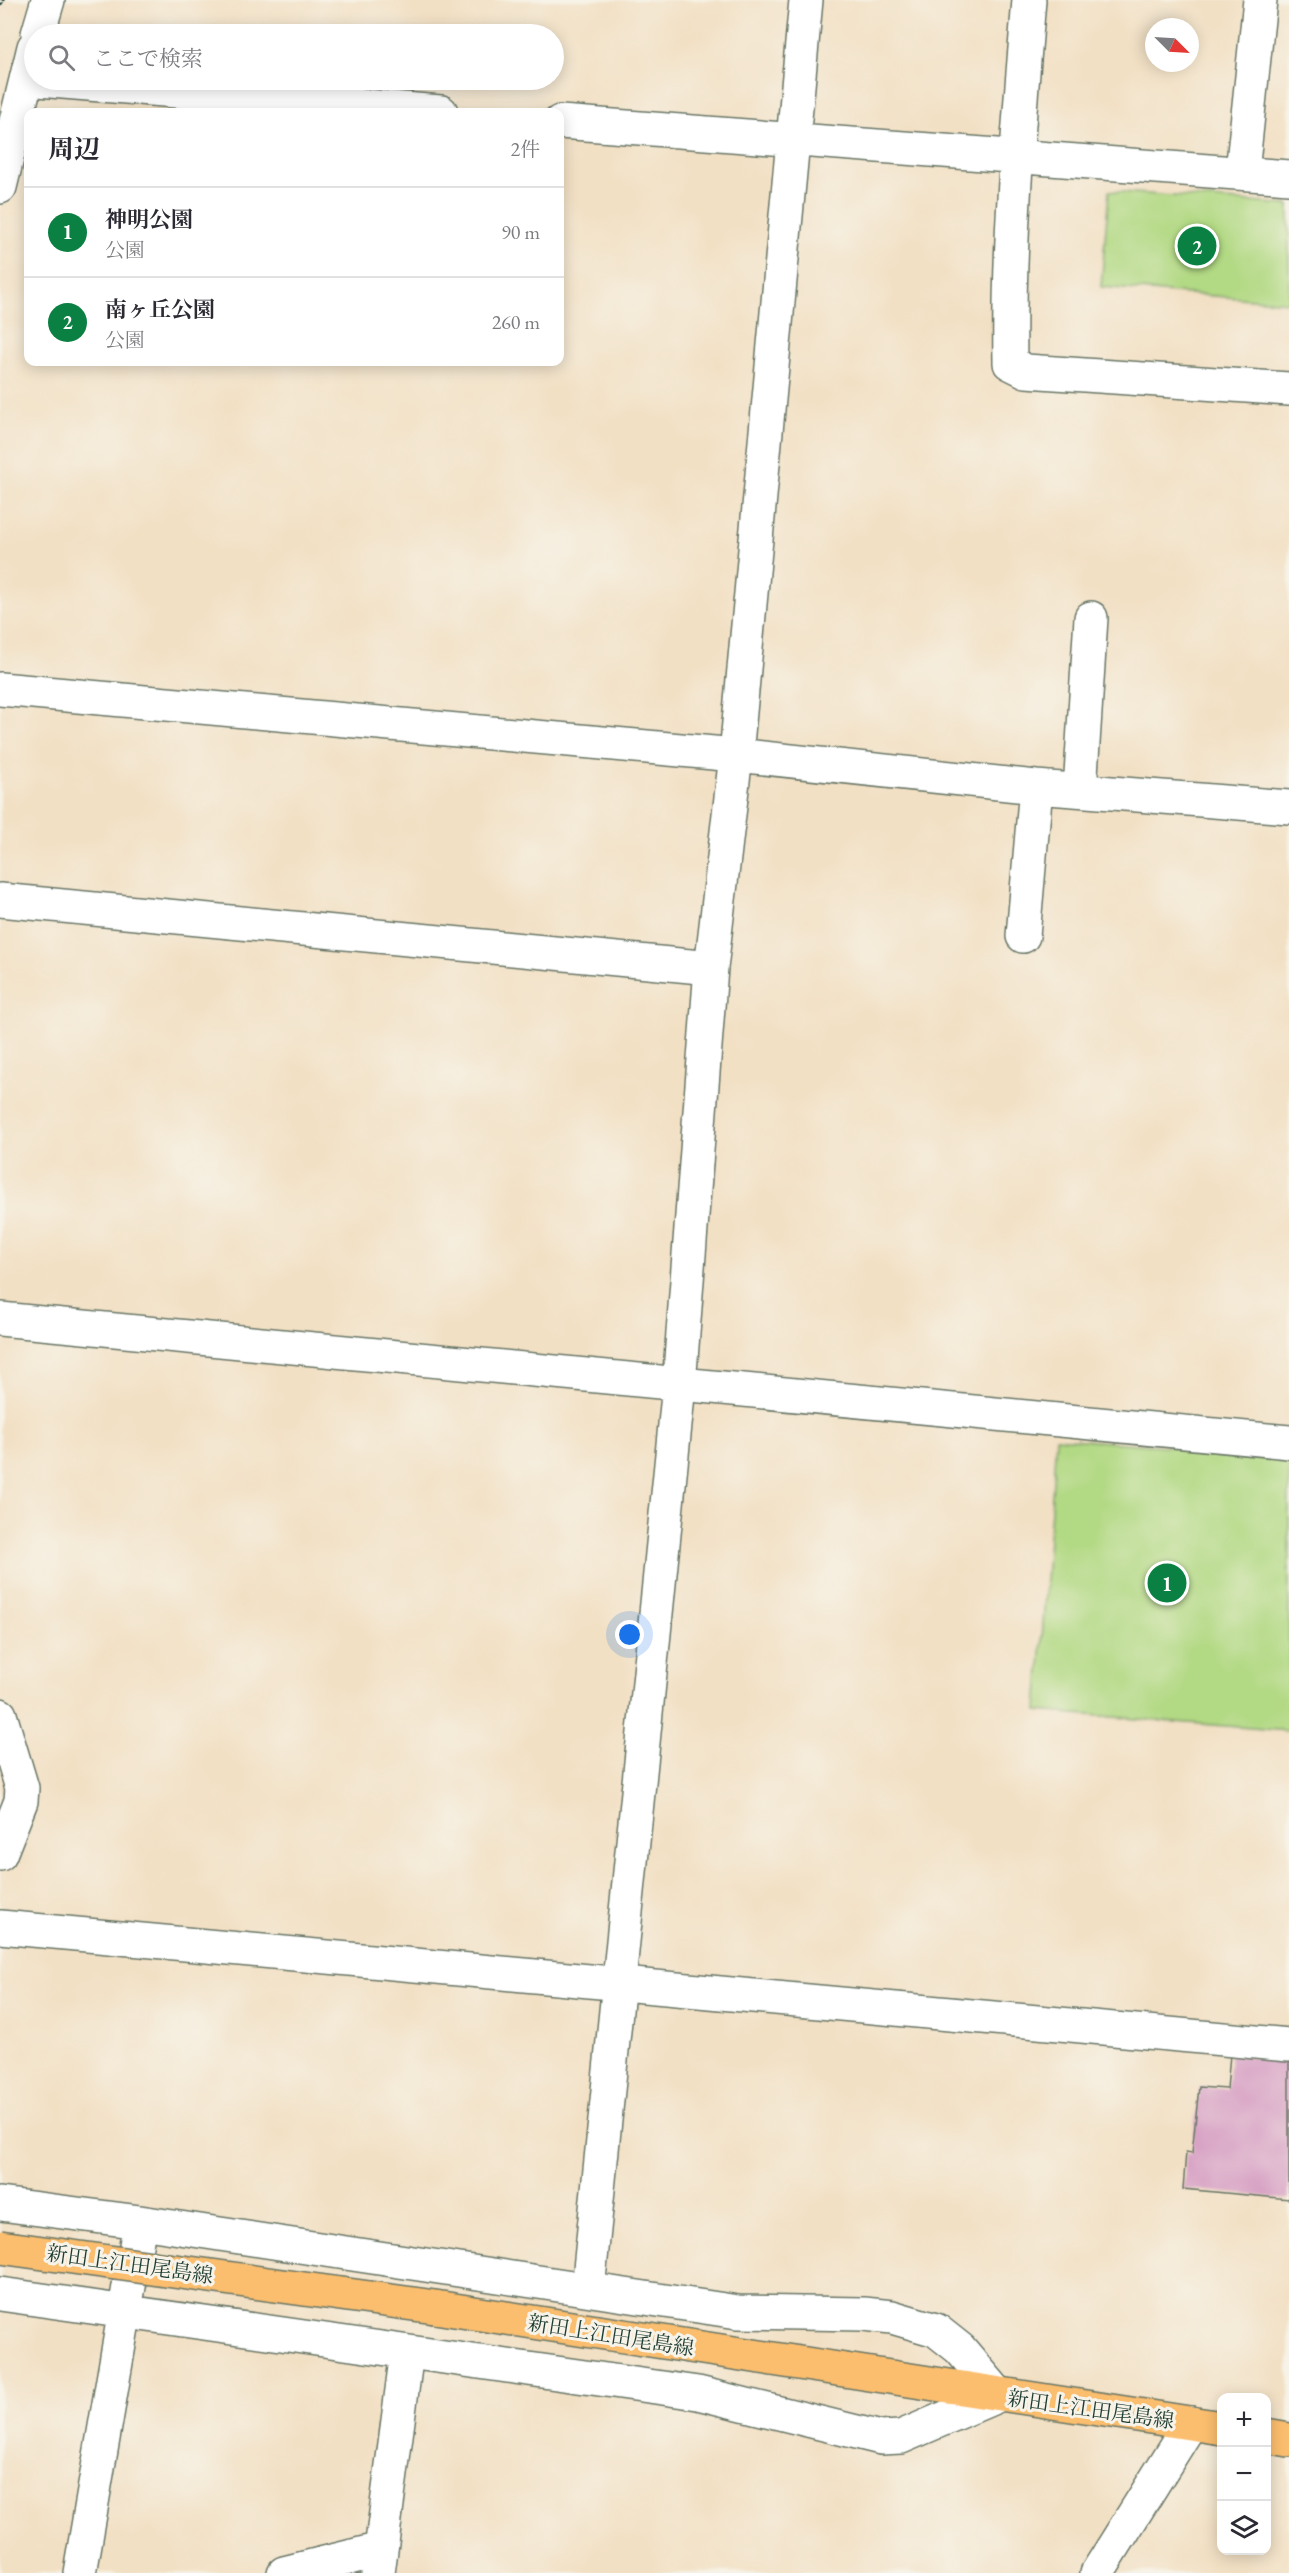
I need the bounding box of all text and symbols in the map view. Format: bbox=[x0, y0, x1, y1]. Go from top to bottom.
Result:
north arrow bbox=[1145, 18, 1199, 72]
search box bbox=[24, 24, 564, 90]
icon: search bbox=[45, 41, 78, 74]
text: ここで検索 bbox=[93, 44, 203, 73]
text: 周辺 bbox=[48, 132, 100, 166]
text: 2件 bbox=[510, 136, 540, 162]
text: 神明公園 bbox=[105, 205, 193, 234]
text: 1 bbox=[62, 219, 73, 245]
text: 90 m bbox=[501, 219, 540, 245]
pin: 2 bbox=[1178, 224, 1216, 268]
text: 公園 bbox=[105, 237, 145, 263]
text: 南ヶ丘公園 bbox=[105, 295, 215, 324]
text: 2 bbox=[62, 309, 73, 335]
text: 260 m bbox=[492, 309, 540, 335]
text: 公園 bbox=[105, 327, 145, 353]
pin: 1 bbox=[1148, 1560, 1186, 1606]
your location bbox=[615, 1620, 644, 1649]
street label: 新田上江田尾島線 bbox=[45, 2239, 215, 2289]
street label: 新田上江田尾島線 bbox=[526, 2309, 696, 2361]
street label: 新田上江田尾島線 bbox=[1006, 2384, 1176, 2434]
map controls bbox=[1217, 2393, 1271, 2555]
button: + bbox=[1217, 2393, 1271, 2447]
button: − bbox=[1217, 2447, 1271, 2501]
button: layers bbox=[1217, 2501, 1271, 2555]

